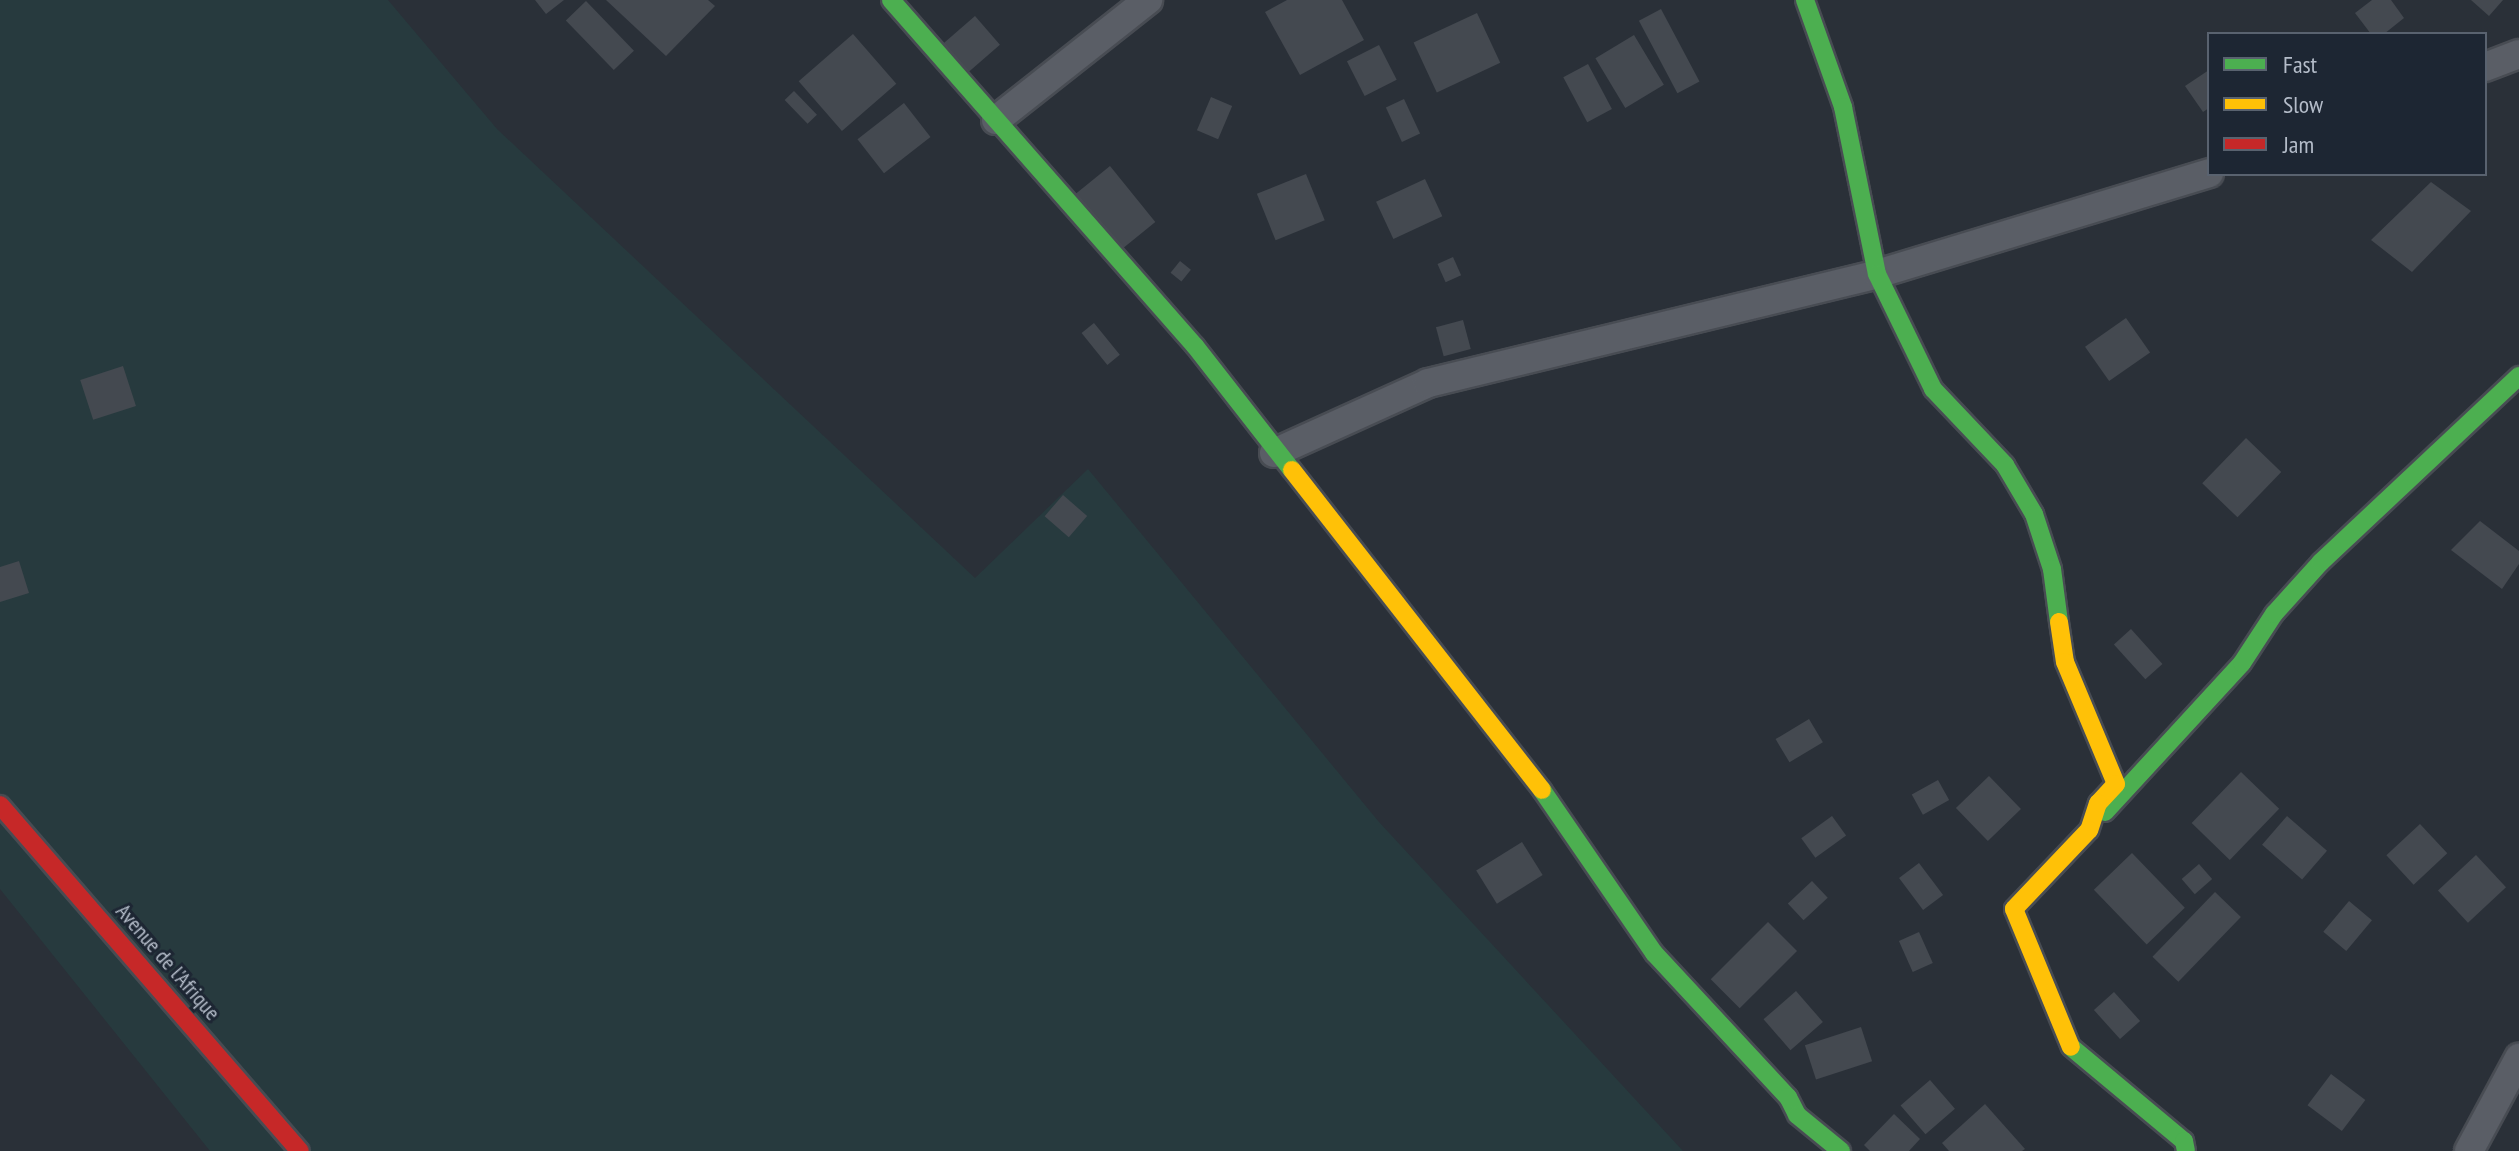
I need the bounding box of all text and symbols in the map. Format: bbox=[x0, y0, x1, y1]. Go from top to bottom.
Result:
legend bbox=[2207, 32, 2487, 176]
text: Fast bbox=[2283, 49, 2317, 80]
text: Slow bbox=[2283, 89, 2323, 120]
text: Jam bbox=[2283, 129, 2314, 160]
street label: Avenue de l'Afrique bbox=[110, 898, 226, 1026]

